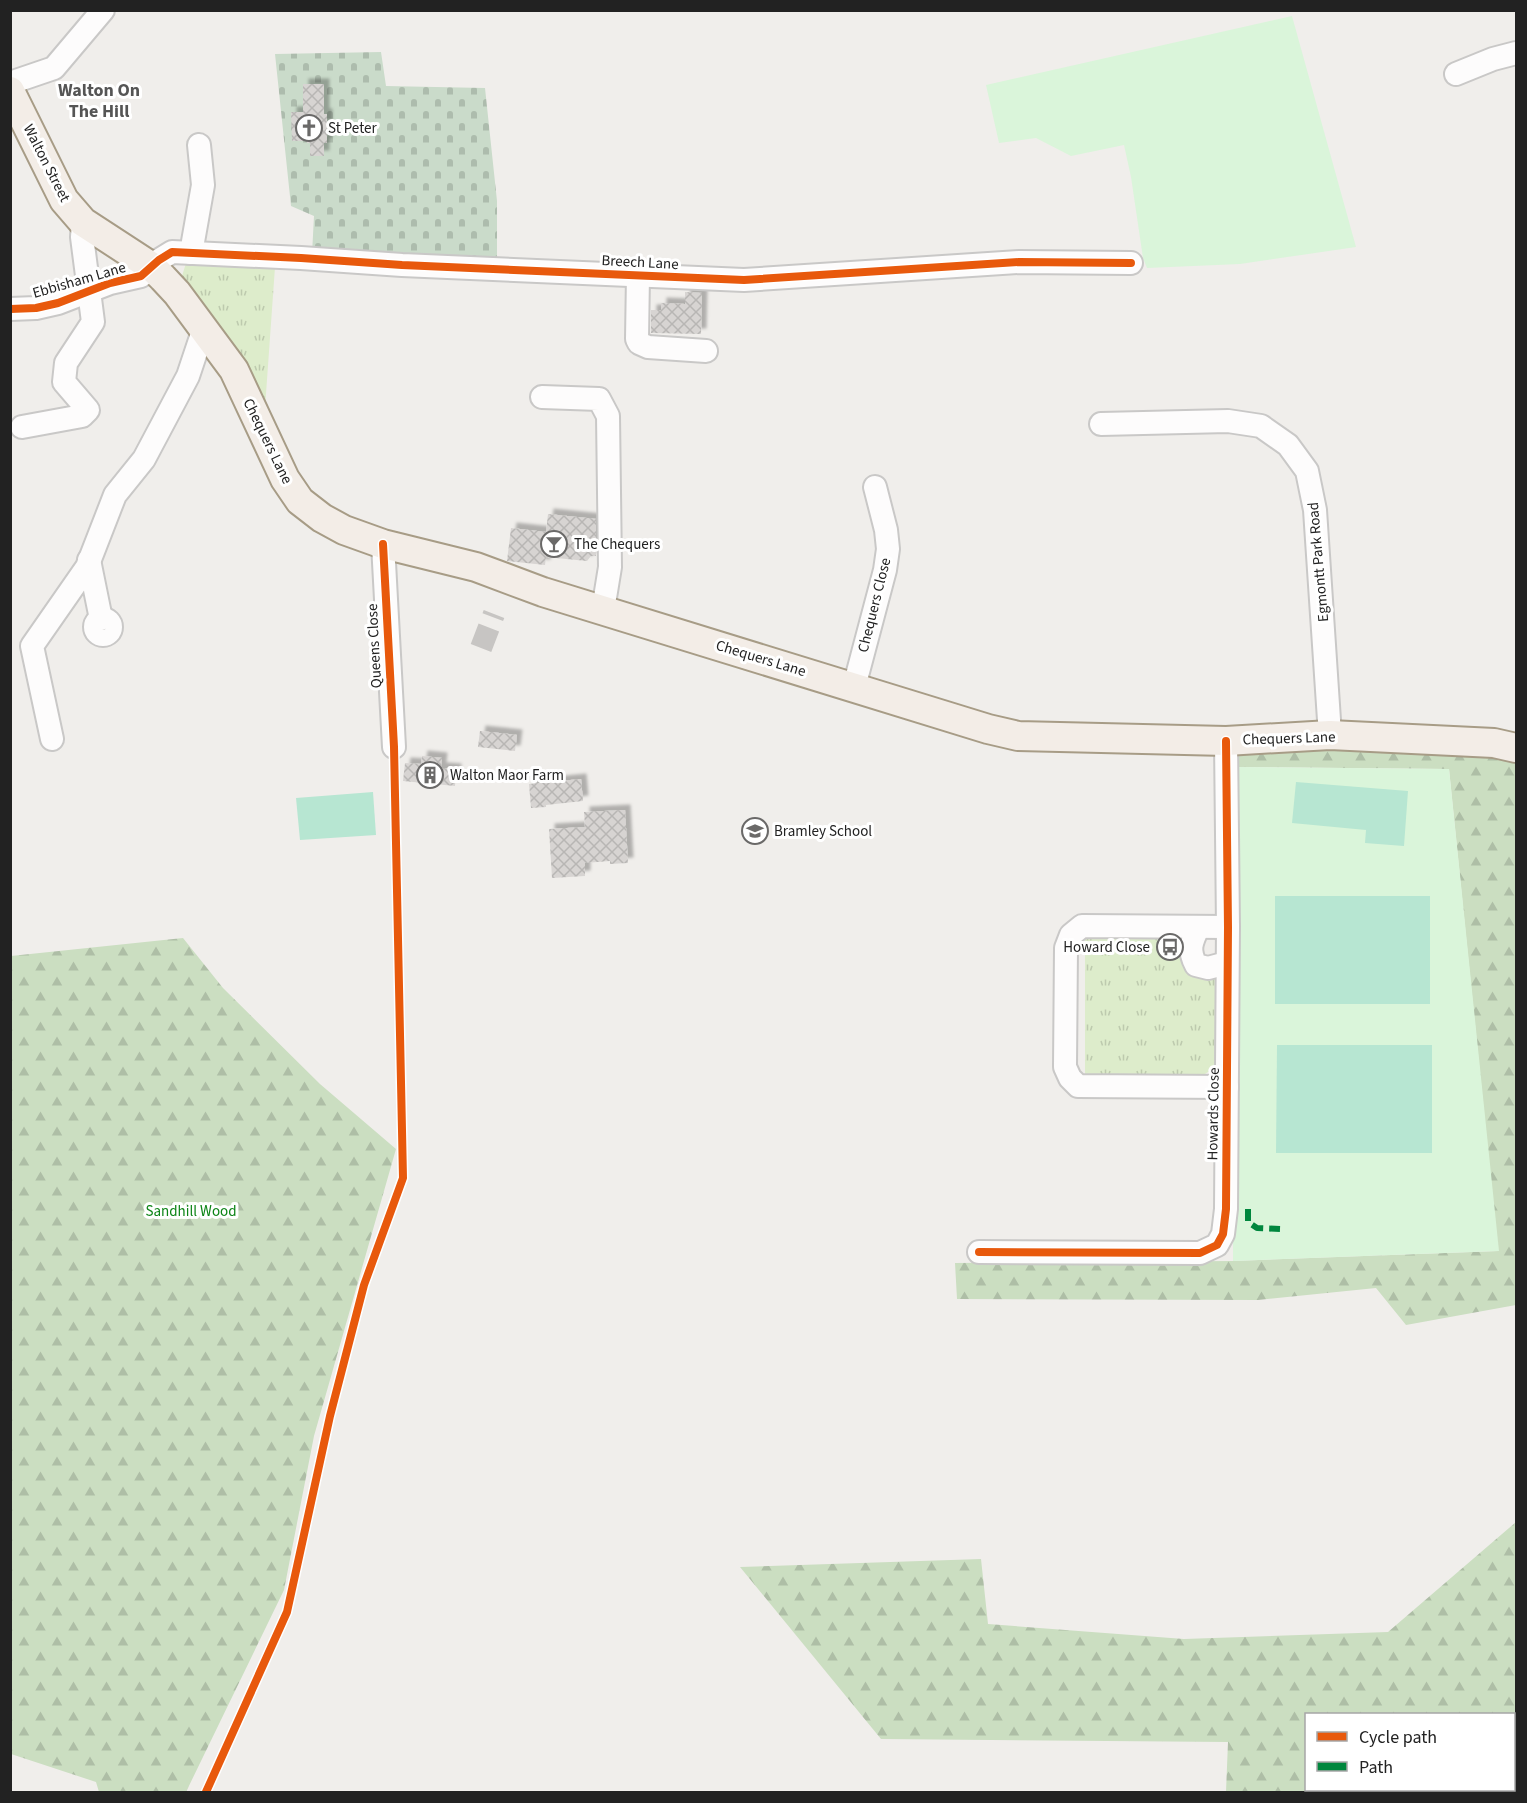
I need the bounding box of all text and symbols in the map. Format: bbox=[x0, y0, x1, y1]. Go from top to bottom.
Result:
district label: Walton On The Hill bbox=[58, 78, 140, 124]
church icon: St Peter bbox=[294, 113, 324, 143]
place label: St Peter bbox=[328, 118, 377, 139]
street label: Walton Street bbox=[18, 121, 75, 206]
street label: Breech Lane bbox=[601, 250, 679, 275]
street label: Ebbisham Lane bbox=[30, 257, 128, 304]
street label: Chequers Lane bbox=[238, 395, 297, 488]
street label: Egmontt Park Road bbox=[1303, 501, 1334, 623]
bar icon: The Chequers bbox=[539, 529, 569, 559]
place label: The Chequers bbox=[574, 534, 660, 555]
street label: Chequers Close bbox=[853, 556, 896, 655]
street label: Queens Close bbox=[362, 603, 387, 689]
street label: Chequers Lane bbox=[713, 635, 808, 682]
street label: Chequers Lane bbox=[1242, 726, 1336, 751]
building icon: Walton Maor Farm bbox=[415, 760, 445, 790]
place label: Walton Maor Farm bbox=[450, 765, 564, 786]
school or university icon: Bramley School bbox=[740, 816, 770, 846]
place label: Bramley School bbox=[774, 821, 872, 842]
bus stop icon: Howard Close bbox=[1155, 932, 1185, 962]
place label: Howard Close bbox=[1063, 937, 1150, 958]
street label: Howards Close bbox=[1202, 1067, 1225, 1161]
park label: Sandhill Wood bbox=[146, 1201, 236, 1222]
legend bbox=[1305, 1713, 1515, 1791]
text: Cycle path bbox=[1359, 1725, 1437, 1750]
text: Path bbox=[1359, 1755, 1393, 1780]

